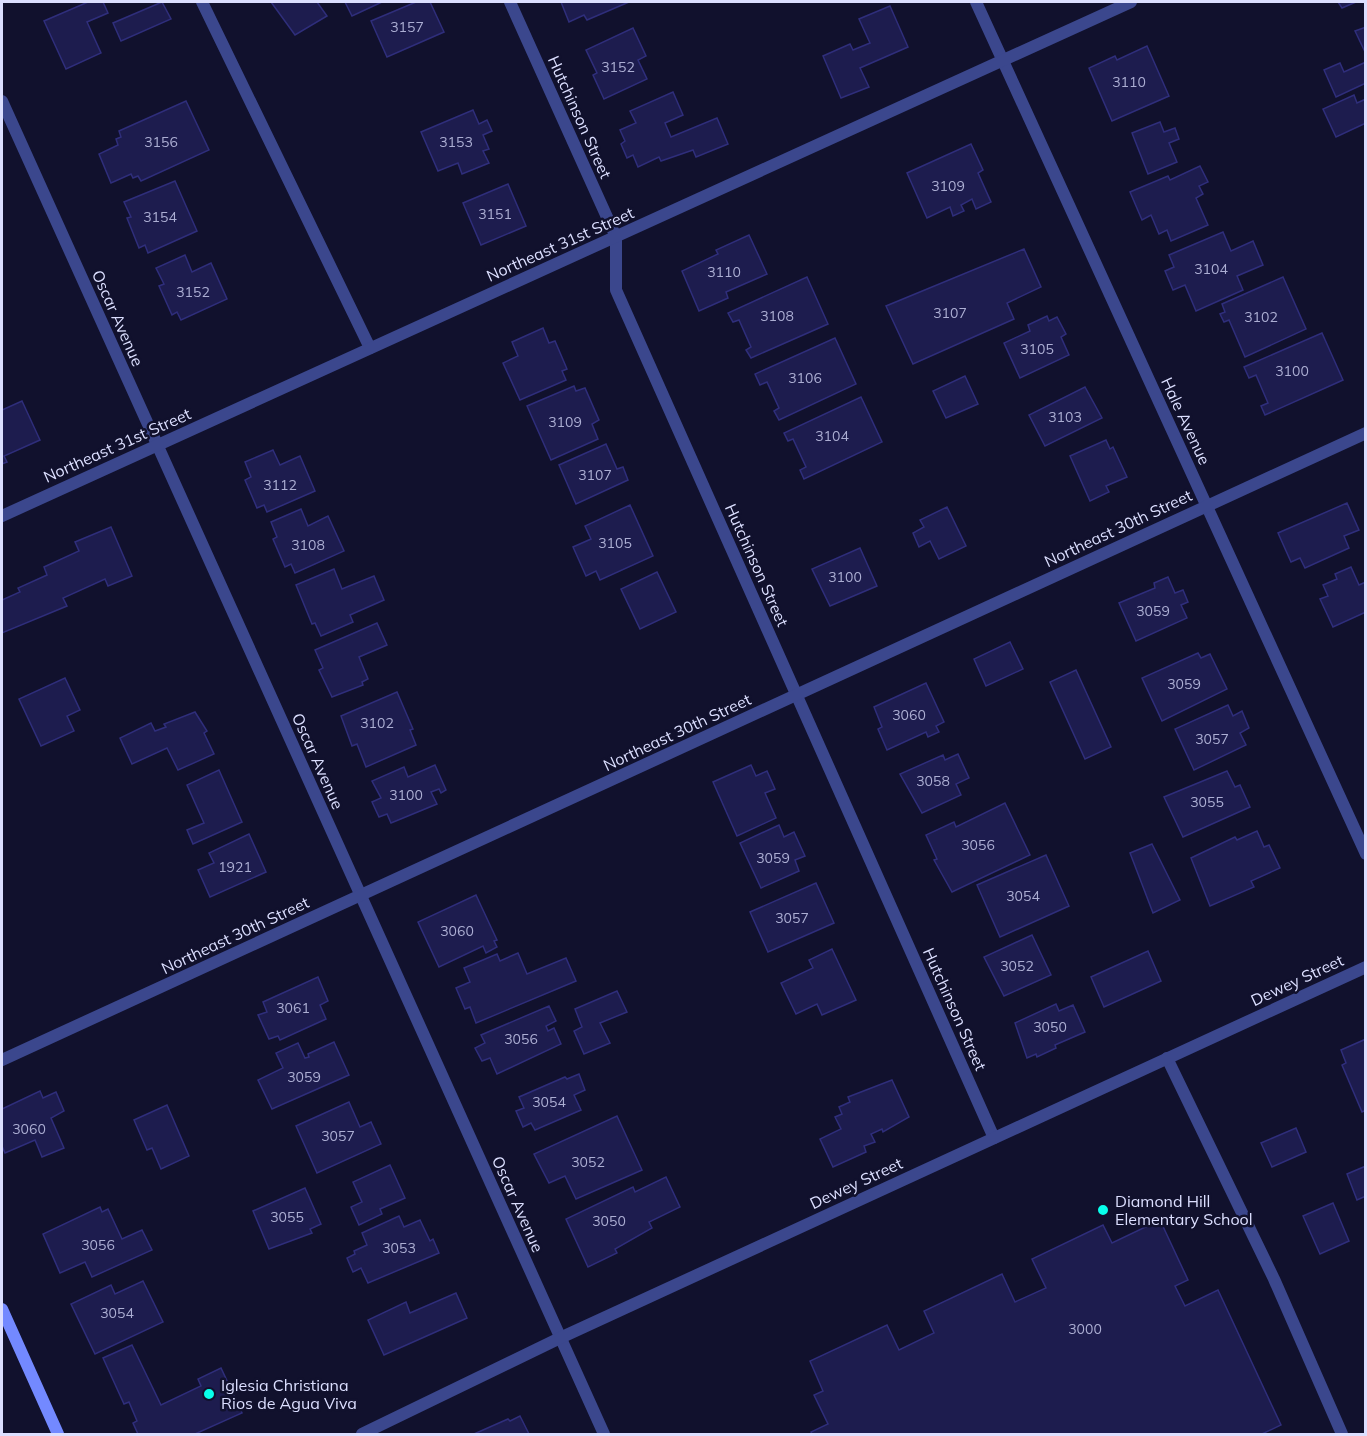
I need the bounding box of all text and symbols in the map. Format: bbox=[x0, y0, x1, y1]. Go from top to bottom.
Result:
house number: 3157 bbox=[390, 18, 424, 36]
street label: Hutchinson Street bbox=[544, 52, 616, 182]
house number: 3152 bbox=[601, 58, 635, 76]
house number: 3110 bbox=[1112, 73, 1146, 91]
house number: 3156 bbox=[144, 133, 178, 151]
house number: 3153 bbox=[439, 133, 473, 151]
house number: 3109 bbox=[931, 177, 965, 195]
street label: Northeast 31st Street bbox=[483, 202, 637, 286]
house number: 3151 bbox=[478, 205, 512, 223]
house number: 3154 bbox=[143, 208, 177, 226]
house number: 3104 bbox=[1194, 260, 1228, 278]
house number: 3110 bbox=[707, 263, 741, 281]
street label: Oscar Avenue bbox=[88, 267, 148, 369]
house number: 3152 bbox=[176, 283, 210, 301]
house number: 3107 bbox=[933, 304, 967, 322]
house number: 3108 bbox=[760, 307, 794, 325]
house number: 3102 bbox=[1244, 308, 1278, 326]
house number: 3105 bbox=[1020, 340, 1054, 358]
house number: 3100 bbox=[1275, 362, 1309, 380]
house number: 3106 bbox=[788, 369, 822, 387]
street label: Hale Avenue bbox=[1157, 374, 1215, 468]
street label: Northeast 31st Street bbox=[40, 403, 194, 487]
house number: 3103 bbox=[1048, 408, 1082, 426]
house number: 3109 bbox=[548, 413, 582, 431]
house number: 3104 bbox=[815, 427, 849, 445]
house number: 3107 bbox=[578, 466, 612, 484]
house number: 3112 bbox=[263, 476, 297, 494]
street label: Northeast 30th Street bbox=[1041, 485, 1195, 571]
street label: Hutchinson Street bbox=[721, 500, 793, 630]
house number: 3105 bbox=[598, 534, 632, 552]
house number: 3108 bbox=[291, 536, 325, 554]
house number: 3100 bbox=[828, 568, 862, 586]
house number: 3059 bbox=[1136, 602, 1170, 620]
house number: 3059 bbox=[1167, 675, 1201, 693]
street label: Northeast 30th Street bbox=[600, 689, 754, 775]
house number: 3060 bbox=[892, 706, 926, 724]
street label: Oscar Avenue bbox=[288, 710, 348, 812]
house number: 3102 bbox=[360, 714, 394, 732]
house number: 3057 bbox=[1195, 730, 1229, 748]
house number: 3058 bbox=[916, 772, 950, 790]
house number: 3100 bbox=[389, 786, 423, 804]
house number: 3055 bbox=[1190, 793, 1224, 811]
house number: 3056 bbox=[961, 836, 995, 854]
house number: 3059 bbox=[756, 849, 790, 867]
house number: 1921 bbox=[218, 858, 252, 876]
house number: 3054 bbox=[1006, 887, 1040, 905]
street label: Northeast 30th Street bbox=[158, 892, 312, 978]
house number: 3057 bbox=[775, 909, 809, 927]
house number: 3060 bbox=[440, 922, 474, 940]
street label: Hutchinson Street bbox=[919, 944, 991, 1074]
street label: Dewey Street bbox=[1248, 950, 1347, 1010]
house number: 3052 bbox=[1000, 957, 1034, 975]
house number: 3061 bbox=[276, 999, 310, 1017]
house number: 3050 bbox=[1033, 1018, 1067, 1036]
house number: 3056 bbox=[504, 1030, 538, 1048]
house number: 3059 bbox=[287, 1068, 321, 1086]
house number: 3054 bbox=[532, 1093, 566, 1111]
house number: 3060 bbox=[12, 1120, 46, 1138]
house number: 3057 bbox=[321, 1127, 355, 1145]
street label: Oscar Avenue bbox=[488, 1153, 548, 1255]
house number: 3052 bbox=[571, 1153, 605, 1171]
street label: Dewey Street bbox=[807, 1153, 906, 1213]
place label: Diamond Hill Elementary School bbox=[1115, 1191, 1253, 1229]
marker: Diamond Hill Elementary School bbox=[1096, 1203, 1110, 1217]
house number: 3055 bbox=[270, 1208, 304, 1226]
house number: 3050 bbox=[592, 1212, 626, 1230]
house number: 3056 bbox=[81, 1236, 115, 1254]
house number: 3053 bbox=[382, 1239, 416, 1257]
house number: 3054 bbox=[100, 1304, 134, 1322]
house number: 3000 bbox=[1068, 1320, 1102, 1338]
place label: Iglesia Christiana Rios de Agua Viva bbox=[221, 1375, 357, 1413]
marker: Iglesia Christiana Rios de Agua Viva bbox=[202, 1387, 216, 1401]

